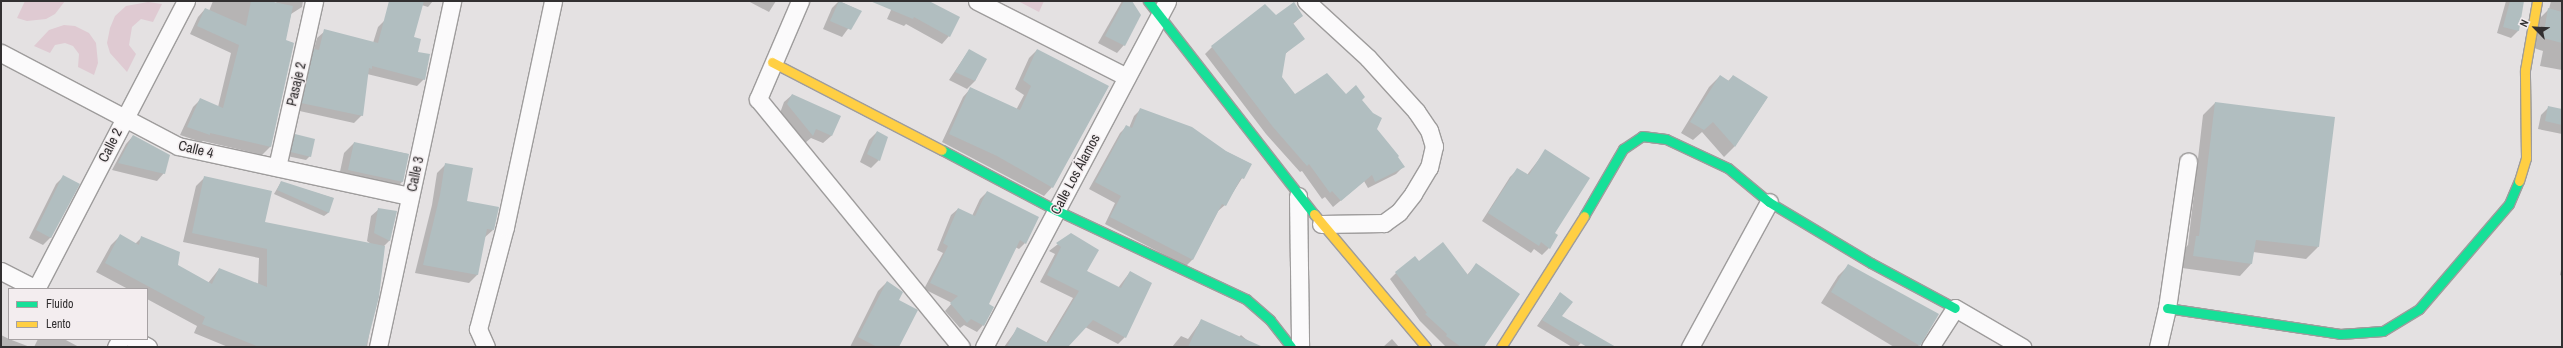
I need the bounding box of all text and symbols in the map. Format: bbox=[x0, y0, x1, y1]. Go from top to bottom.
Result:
north arrow bbox=[2515, 8, 2555, 48]
text: N bbox=[2516, 17, 2532, 29]
street label: Pasaje 2 bbox=[283, 60, 309, 108]
street label: Calle 2 bbox=[94, 125, 126, 165]
street label: Calle Los Álamos bbox=[1047, 131, 1103, 217]
street label: Calle 4 bbox=[177, 137, 215, 161]
street label: Calle 3 bbox=[403, 155, 427, 193]
legend bbox=[8, 288, 148, 340]
text: Fluido bbox=[46, 296, 73, 312]
text: Lento bbox=[46, 316, 71, 332]

